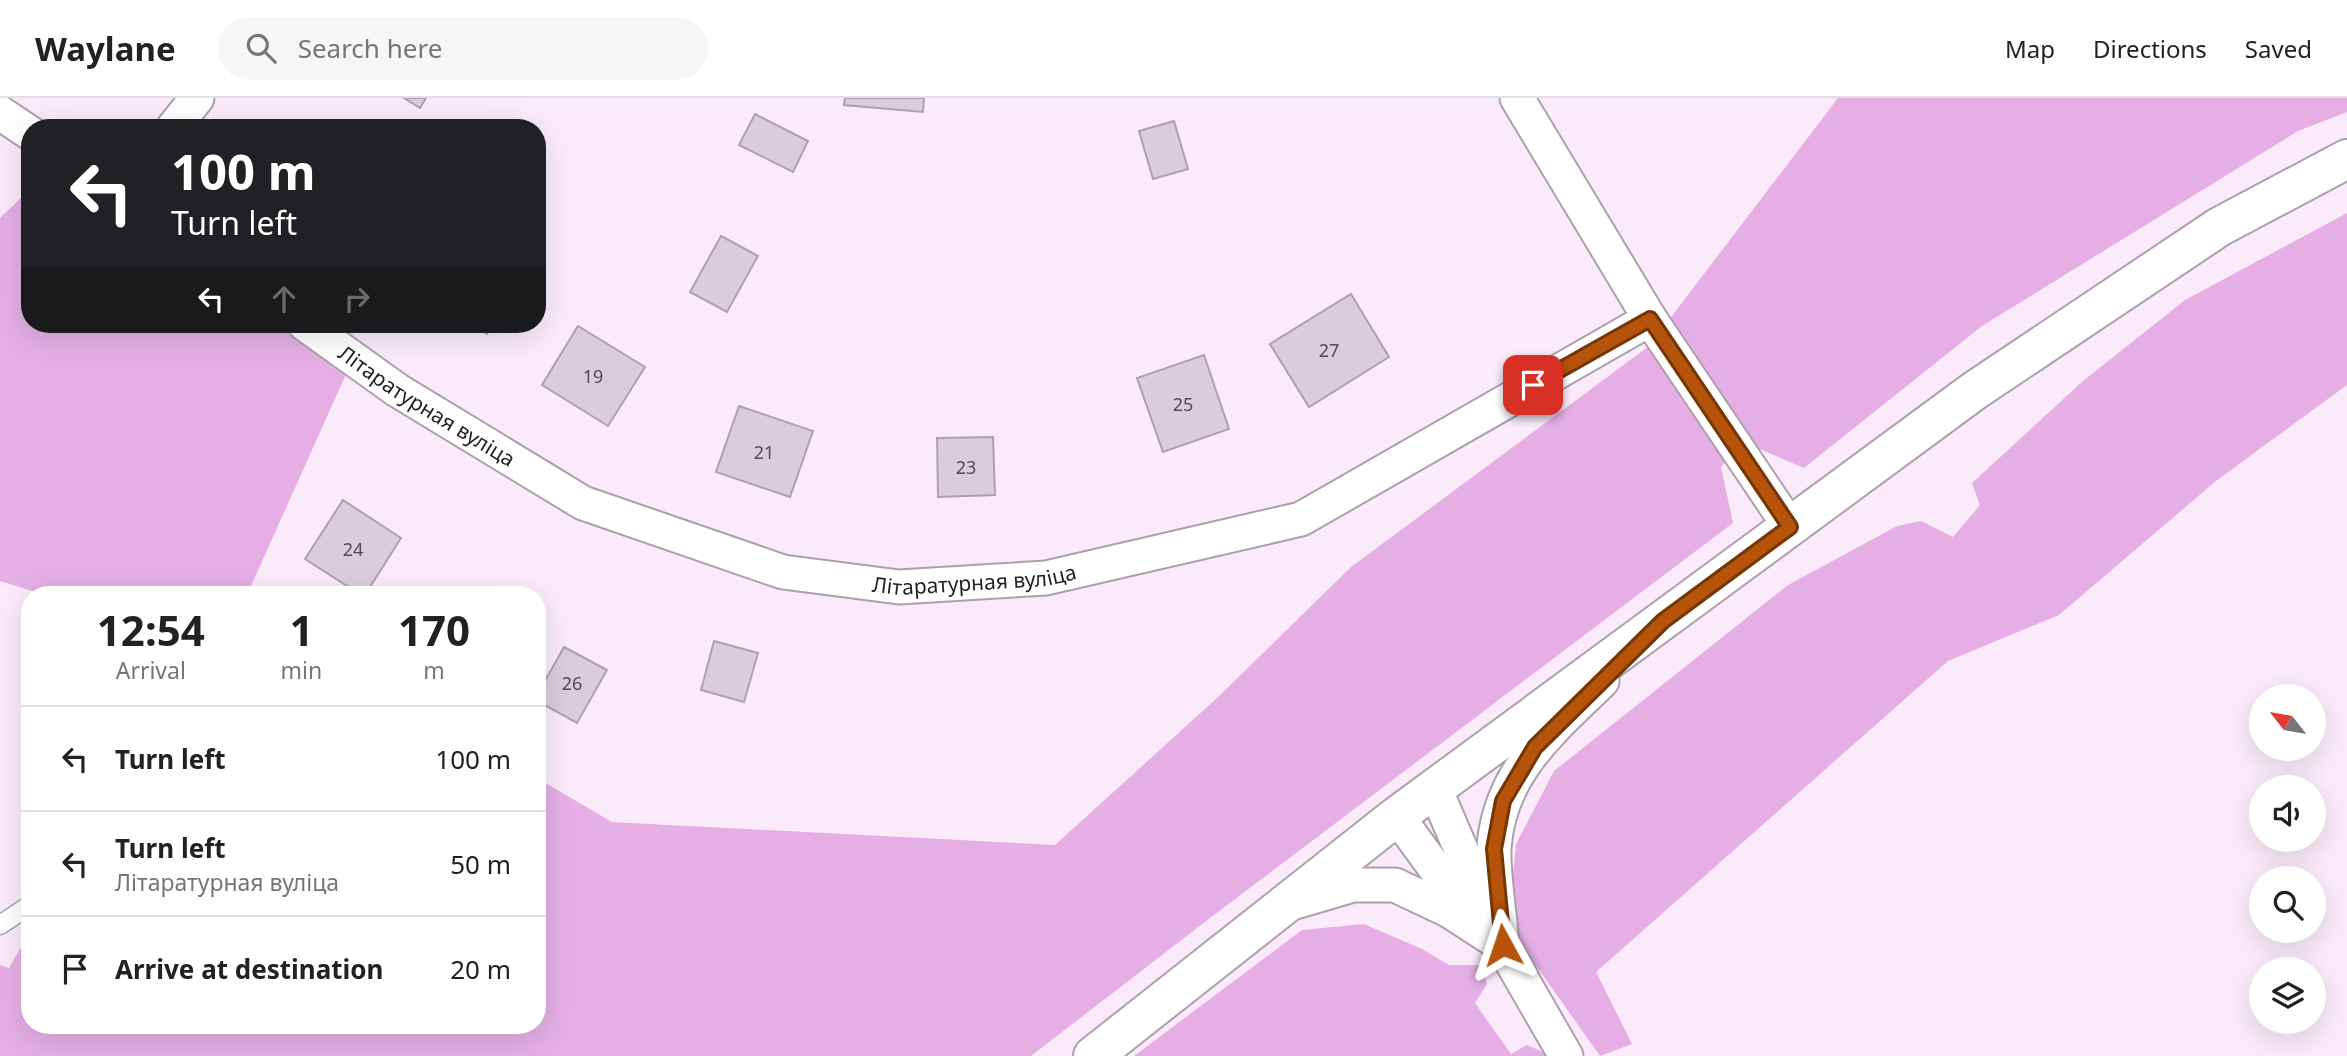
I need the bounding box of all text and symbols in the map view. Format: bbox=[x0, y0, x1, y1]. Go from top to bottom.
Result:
search box bbox=[218, 17, 708, 80]
text: Waylane bbox=[35, 26, 176, 71]
icon: search bbox=[242, 29, 280, 67]
text: Search here bbox=[298, 30, 442, 66]
text: Map bbox=[2005, 32, 2055, 65]
text: Directions bbox=[2093, 32, 2207, 65]
text: Saved bbox=[2245, 32, 2312, 65]
text: 100 m bbox=[171, 138, 316, 204]
icon: left bbox=[56, 147, 147, 238]
text: Turn left bbox=[171, 201, 297, 244]
icon: left bbox=[192, 280, 230, 318]
icon: ahead bbox=[265, 280, 303, 318]
icon: right bbox=[338, 280, 376, 318]
house number: 27 bbox=[1319, 338, 1339, 362]
street label: Літаратурная вуліца bbox=[333, 339, 521, 473]
pin bbox=[1503, 355, 1563, 415]
house number: 19 bbox=[583, 364, 603, 388]
icon: arrive bbox=[1514, 366, 1552, 404]
house number: 25 bbox=[1173, 392, 1193, 416]
house number: 21 bbox=[754, 440, 774, 464]
house number: 23 bbox=[956, 455, 976, 479]
house number: 24 bbox=[343, 537, 363, 561]
street label: Літаратурная вуліца bbox=[871, 557, 1079, 601]
text: 12:54 bbox=[97, 601, 205, 658]
text: 1 bbox=[289, 601, 313, 658]
text: 170 bbox=[398, 601, 470, 658]
text: Arrival bbox=[116, 654, 186, 686]
text: min bbox=[281, 654, 322, 686]
text: m bbox=[423, 654, 445, 686]
house number: 26 bbox=[562, 671, 582, 695]
north arrow bbox=[2249, 684, 2326, 761]
map controls bbox=[2249, 684, 2326, 1034]
icon: left bbox=[56, 740, 94, 778]
text: Turn left bbox=[115, 741, 226, 777]
text: 100 m bbox=[435, 741, 511, 777]
button: sound bbox=[2249, 775, 2326, 852]
text: Turn left bbox=[115, 830, 226, 866]
icon: left bbox=[56, 845, 94, 883]
text: 50 m bbox=[450, 846, 511, 882]
text: Літаратурная вуліца bbox=[115, 866, 339, 898]
button: search bbox=[2249, 866, 2326, 943]
position arrow bbox=[1466, 908, 1540, 982]
icon: arrive bbox=[56, 950, 94, 988]
text: Arrive at destination bbox=[115, 951, 384, 987]
text: 20 m bbox=[450, 951, 511, 987]
button: layers bbox=[2249, 957, 2326, 1034]

